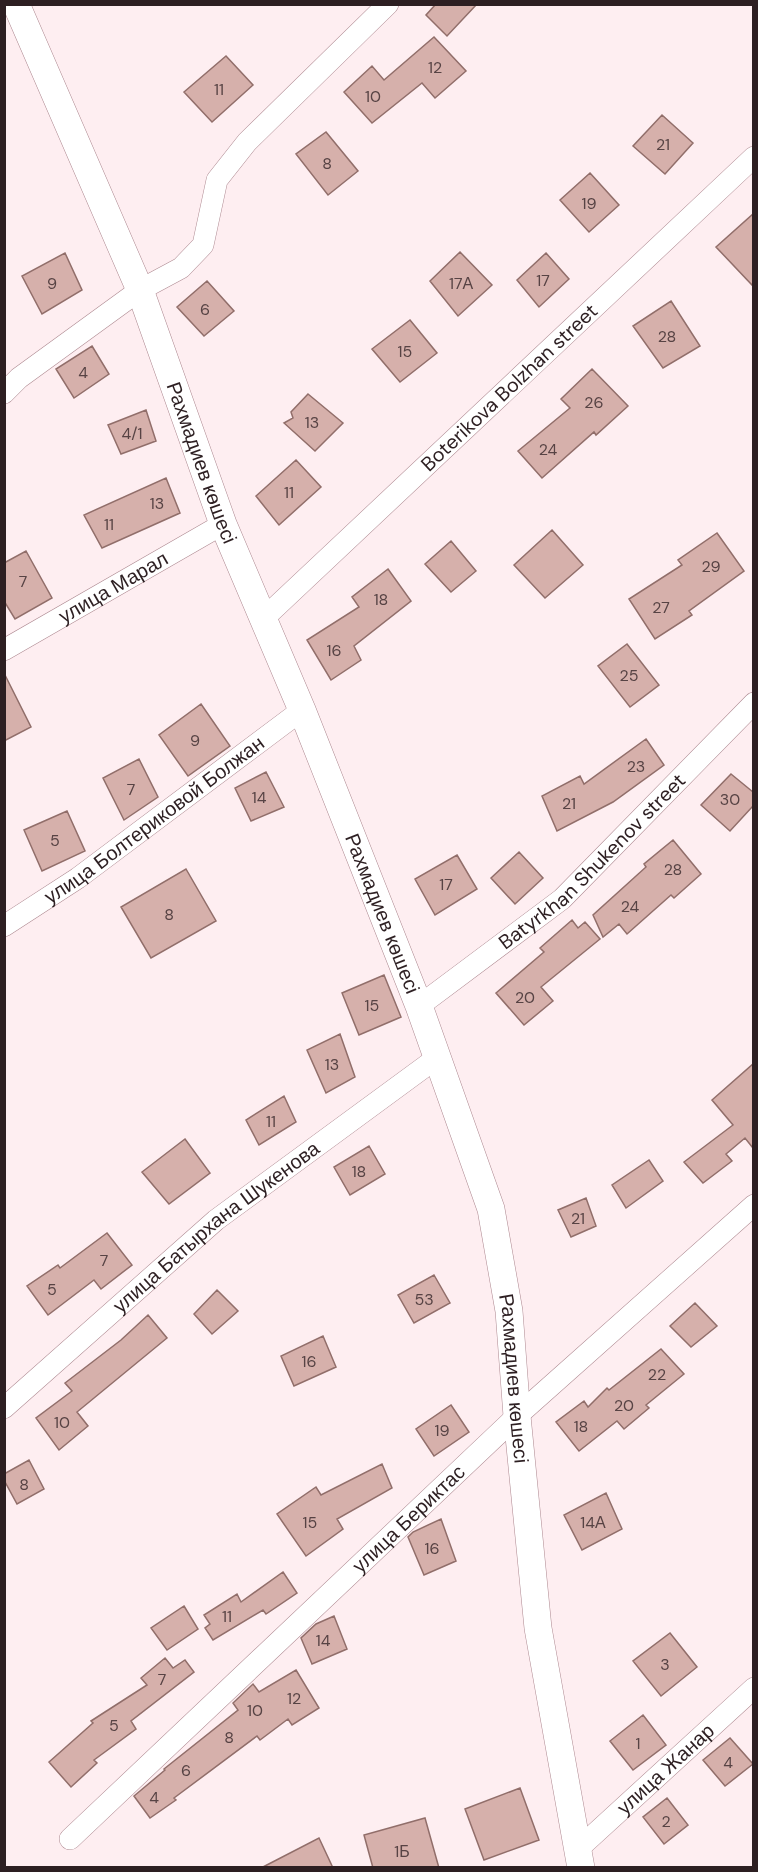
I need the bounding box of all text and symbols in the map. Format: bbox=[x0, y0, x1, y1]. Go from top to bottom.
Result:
house number: 12 bbox=[428, 57, 442, 78]
house number: 11 bbox=[214, 79, 224, 100]
house number: 10 bbox=[365, 86, 381, 107]
house number: 21 bbox=[656, 134, 670, 155]
house number: 8 bbox=[322, 153, 332, 174]
house number: 19 bbox=[581, 193, 597, 214]
house number: 17 bbox=[536, 270, 550, 291]
house number: 9 bbox=[47, 273, 57, 294]
house number: 17А bbox=[449, 273, 473, 294]
street label: Boterikova Bolzhan street bbox=[415, 298, 603, 477]
house number: 6 bbox=[200, 299, 210, 320]
house number: 28 bbox=[658, 326, 676, 347]
house number: 15 bbox=[398, 341, 412, 362]
house number: 4 bbox=[78, 362, 88, 383]
street label: Рахмадиев көшесі bbox=[161, 378, 243, 548]
house number: 26 bbox=[584, 392, 604, 413]
house number: 13 bbox=[305, 412, 319, 433]
house number: 4/1 bbox=[122, 423, 142, 444]
house number: 24 bbox=[539, 439, 558, 460]
house number: 11 bbox=[284, 482, 294, 503]
house number: 13 bbox=[150, 493, 164, 514]
house number: 11 bbox=[104, 514, 114, 535]
street label: улица Марал bbox=[54, 545, 173, 629]
house number: 29 bbox=[701, 556, 721, 577]
house number: 7 bbox=[19, 571, 27, 592]
house number: 18 bbox=[374, 589, 388, 610]
house number: 27 bbox=[652, 597, 670, 618]
house number: 16 bbox=[326, 640, 342, 661]
house number: 25 bbox=[620, 665, 638, 686]
street label: улица Болтериковой Болжан bbox=[39, 730, 269, 910]
house number: 9 bbox=[190, 730, 200, 751]
house number: 23 bbox=[627, 756, 645, 777]
street label: Batyrkhan Shukenov street bbox=[493, 768, 691, 955]
house number: 7 bbox=[127, 779, 135, 800]
house number: 14 bbox=[252, 787, 267, 808]
house number: 30 bbox=[720, 789, 740, 810]
house number: 21 bbox=[562, 793, 576, 814]
house number: 5 bbox=[50, 830, 60, 851]
street label: Рахмадиев көшесі bbox=[339, 830, 426, 997]
house number: 28 bbox=[664, 859, 682, 880]
house number: 17 bbox=[439, 874, 453, 895]
house number: 24 bbox=[621, 896, 640, 917]
house number: 8 bbox=[164, 904, 174, 925]
house number: 20 bbox=[515, 987, 535, 1008]
house number: 15 bbox=[365, 995, 379, 1016]
house number: 13 bbox=[325, 1054, 339, 1075]
house number: 11 bbox=[266, 1111, 276, 1132]
street label: улица Батырхана Шукенова bbox=[107, 1135, 325, 1319]
house number: 18 bbox=[352, 1161, 366, 1182]
house number: 21 bbox=[571, 1208, 585, 1229]
house number: 7 bbox=[100, 1250, 108, 1271]
house number: 5 bbox=[47, 1279, 57, 1300]
house number: 53 bbox=[414, 1289, 434, 1310]
street label: Рахмадиев көшесі bbox=[493, 1292, 535, 1464]
house number: 16 bbox=[301, 1351, 317, 1372]
house number: 22 bbox=[648, 1364, 666, 1385]
house number: 20 bbox=[614, 1395, 634, 1416]
house number: 10 bbox=[54, 1412, 70, 1433]
house number: 18 bbox=[574, 1416, 588, 1437]
house number: 19 bbox=[434, 1420, 450, 1441]
street label: улица Бериктас bbox=[347, 1459, 470, 1578]
house number: 8 bbox=[19, 1474, 29, 1495]
house number: 15 bbox=[303, 1512, 317, 1533]
house number: 14А bbox=[580, 1512, 606, 1533]
house number: 16 bbox=[424, 1538, 440, 1559]
house number: 11 bbox=[222, 1606, 232, 1627]
house number: 14 bbox=[316, 1630, 331, 1651]
house number: 3 bbox=[660, 1654, 670, 1675]
house number: 7 bbox=[158, 1669, 166, 1690]
house number: 12 bbox=[287, 1688, 301, 1709]
house number: 10 bbox=[247, 1700, 263, 1721]
house number: 5 bbox=[109, 1715, 119, 1736]
street label: улица Жанар bbox=[611, 1718, 720, 1820]
house number: 8 bbox=[224, 1727, 234, 1748]
house number: 1 bbox=[636, 1733, 641, 1754]
house number: 4 bbox=[723, 1752, 733, 1773]
house number: 6 bbox=[181, 1760, 191, 1781]
house number: 4 bbox=[149, 1787, 159, 1808]
house number: 2 bbox=[661, 1811, 671, 1832]
house number: 1Б bbox=[394, 1841, 410, 1862]

